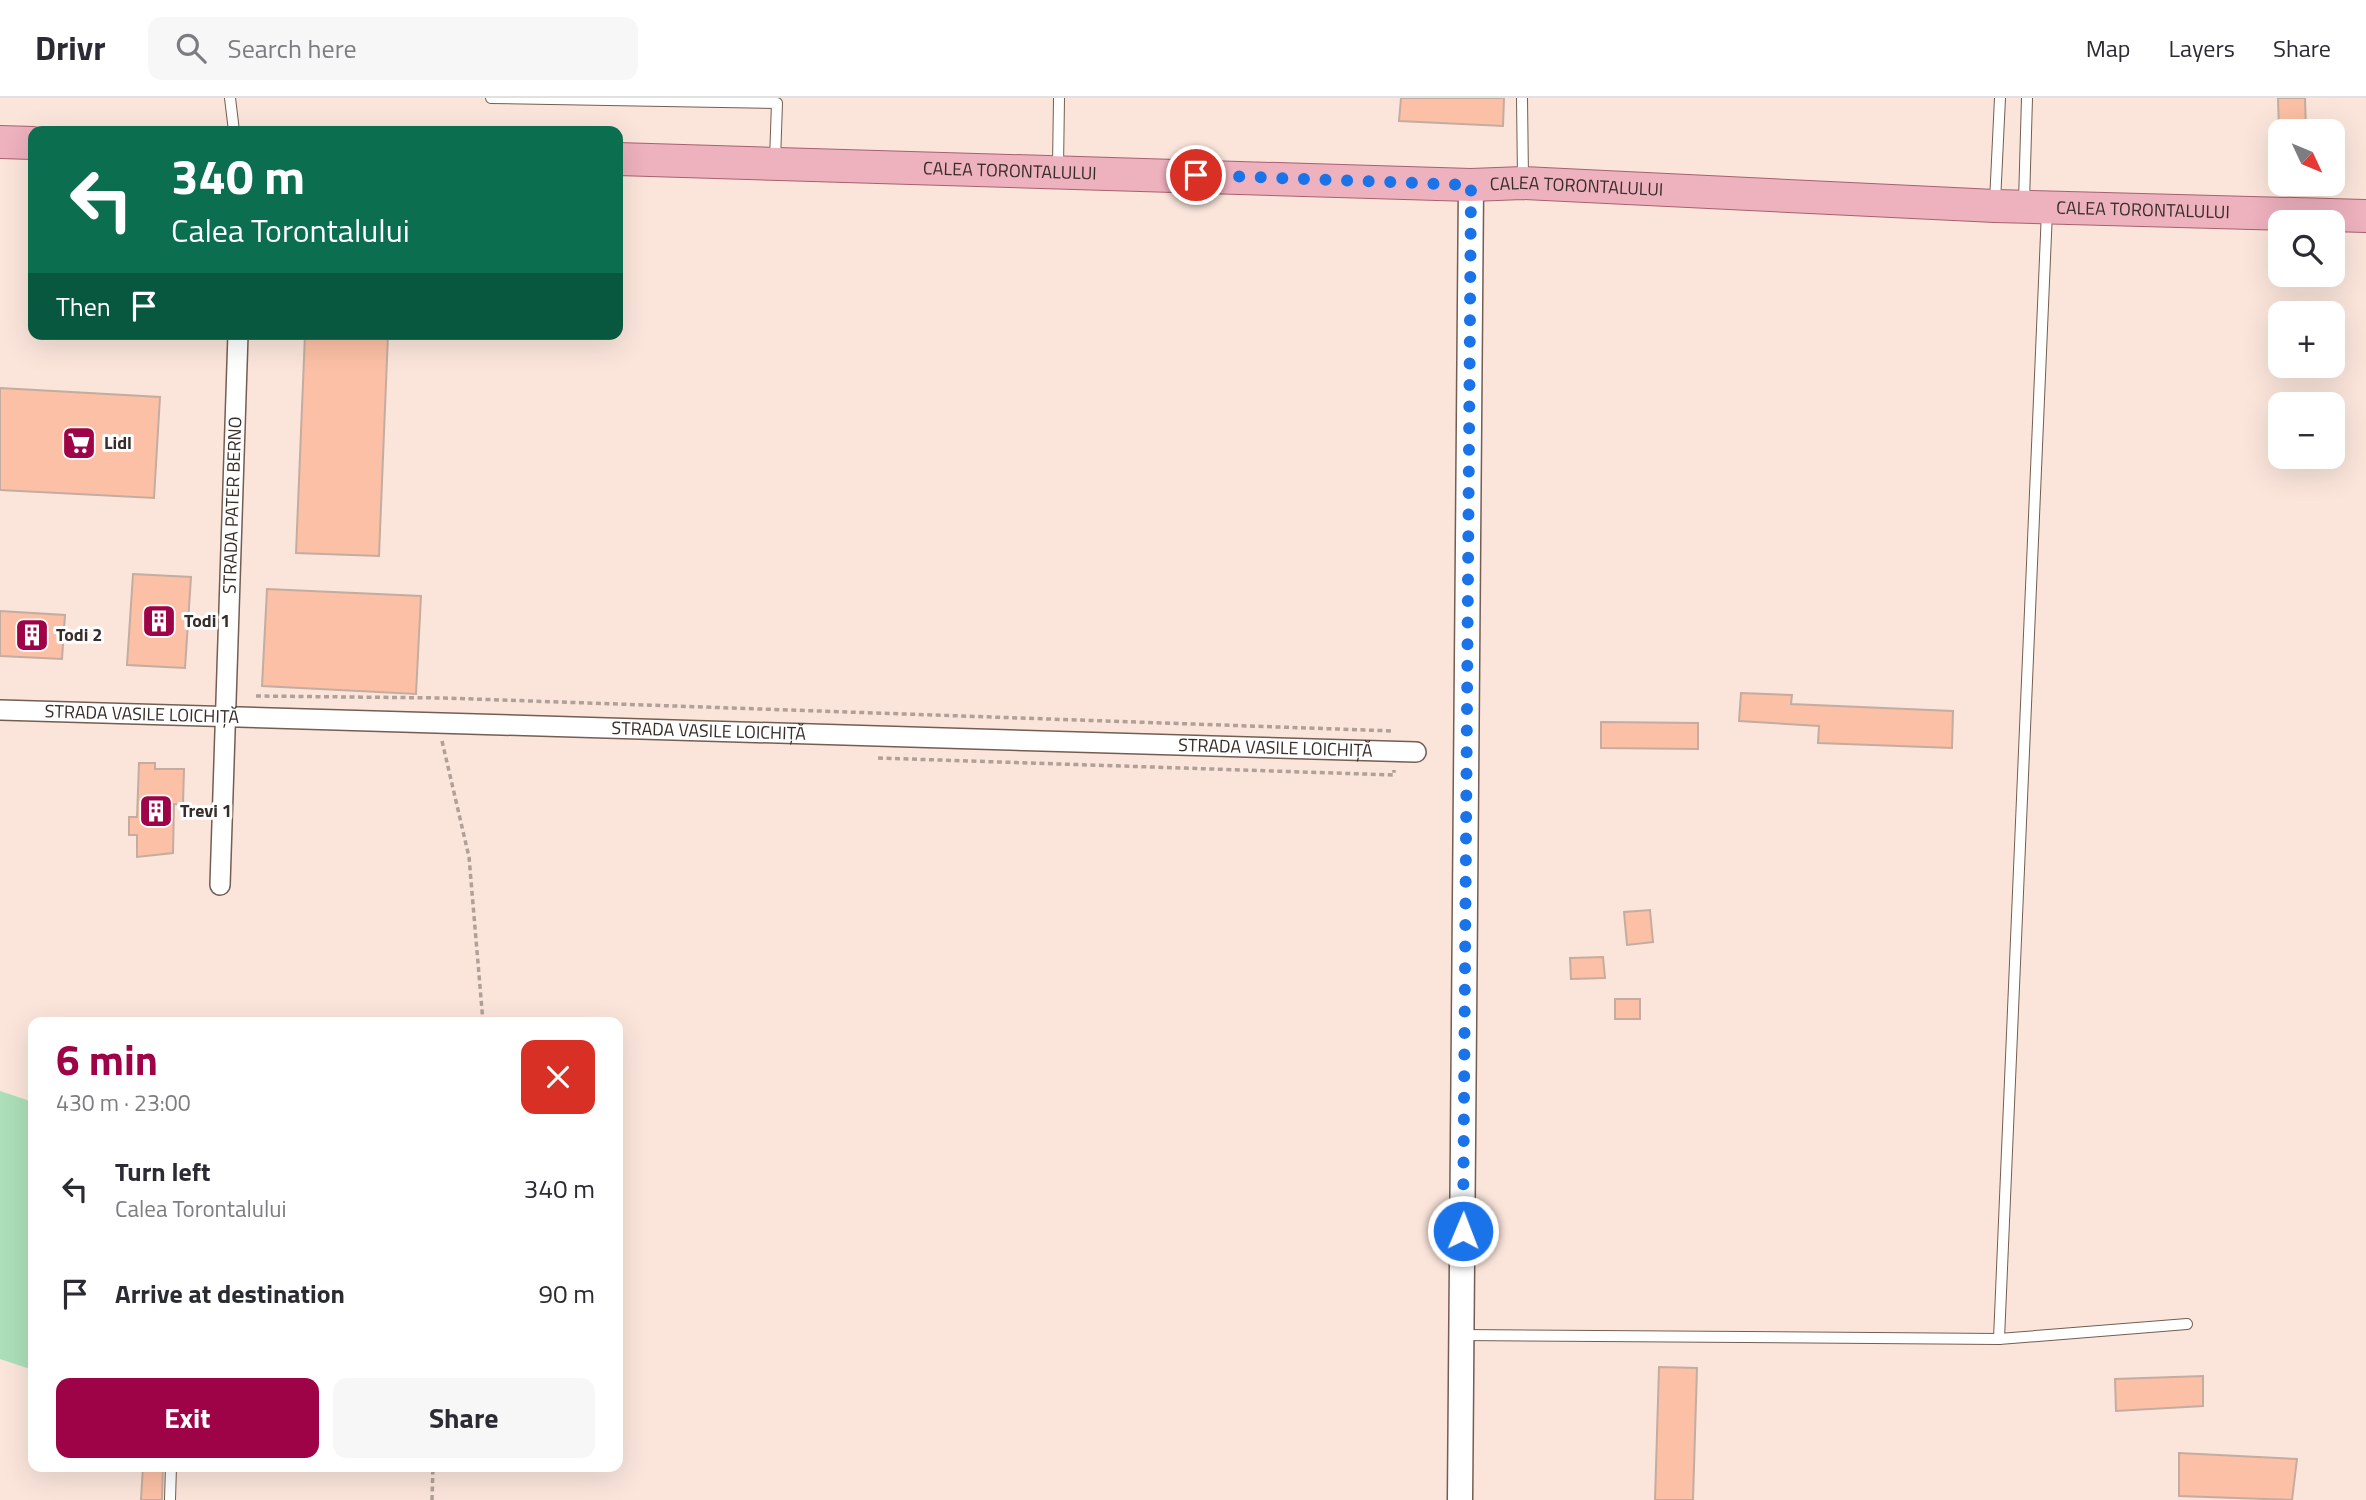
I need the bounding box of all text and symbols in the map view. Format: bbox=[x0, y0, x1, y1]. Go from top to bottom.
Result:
search box bbox=[148, 17, 638, 80]
text: Drivr bbox=[35, 23, 106, 73]
icon: search bbox=[172, 29, 210, 67]
text: Search here bbox=[228, 29, 357, 68]
text: Map bbox=[2086, 30, 2131, 66]
text: Layers bbox=[2169, 30, 2235, 66]
text: Share bbox=[2273, 30, 2331, 66]
north arrow bbox=[2268, 119, 2345, 196]
map controls bbox=[2268, 119, 2345, 469]
text: 340 m bbox=[171, 138, 305, 213]
pin bbox=[1166, 145, 1226, 205]
icon: left bbox=[56, 154, 147, 245]
street label: CALEA TORONTALULUI bbox=[923, 154, 1097, 187]
icon: arrive bbox=[1177, 156, 1215, 194]
street label: CALEA TORONTALULUI bbox=[1489, 169, 1664, 203]
street label: CALEA TORONTALULUI bbox=[2056, 194, 2230, 225]
text: Calea Torontalului bbox=[171, 206, 410, 254]
button: search bbox=[2268, 210, 2345, 287]
text: Then bbox=[56, 287, 111, 326]
icon: arrive bbox=[125, 287, 163, 325]
button: + bbox=[2268, 301, 2345, 378]
button: − bbox=[2268, 392, 2345, 469]
street label: STRADA PATER BERNO bbox=[216, 416, 248, 594]
supermarket icon: Lidl bbox=[60, 424, 98, 462]
place label: Lidl bbox=[104, 429, 132, 456]
building icon: Todi 1 bbox=[140, 602, 178, 640]
place label: Todi 1 bbox=[184, 607, 230, 634]
building icon: Todi 2 bbox=[13, 616, 51, 654]
place label: Todi 2 bbox=[56, 621, 102, 648]
street label: STRADA VASILE LOICHIȚĂ bbox=[44, 697, 240, 730]
street label: STRADA VASILE LOICHIȚĂ bbox=[611, 714, 807, 747]
street label: STRADA VASILE LOICHIȚĂ bbox=[1178, 731, 1373, 764]
building icon: Trevi 1 bbox=[137, 792, 175, 830]
place label: Trevi 1 bbox=[180, 797, 232, 824]
text: 6 min bbox=[56, 1027, 158, 1091]
button: close bbox=[521, 1040, 595, 1114]
text: 430 m · 23:00 bbox=[56, 1085, 191, 1120]
text: Turn left bbox=[115, 1152, 210, 1191]
text: 340 m bbox=[524, 1169, 595, 1208]
icon: left bbox=[56, 1170, 94, 1208]
text: Calea Torontalului bbox=[115, 1191, 287, 1226]
position arrow bbox=[1426, 1194, 1500, 1268]
text: Arrive at destination bbox=[115, 1274, 345, 1313]
text: 90 m bbox=[538, 1274, 595, 1313]
icon: arrive bbox=[56, 1275, 94, 1313]
button: Exit bbox=[56, 1378, 319, 1458]
button: Share bbox=[333, 1378, 595, 1458]

